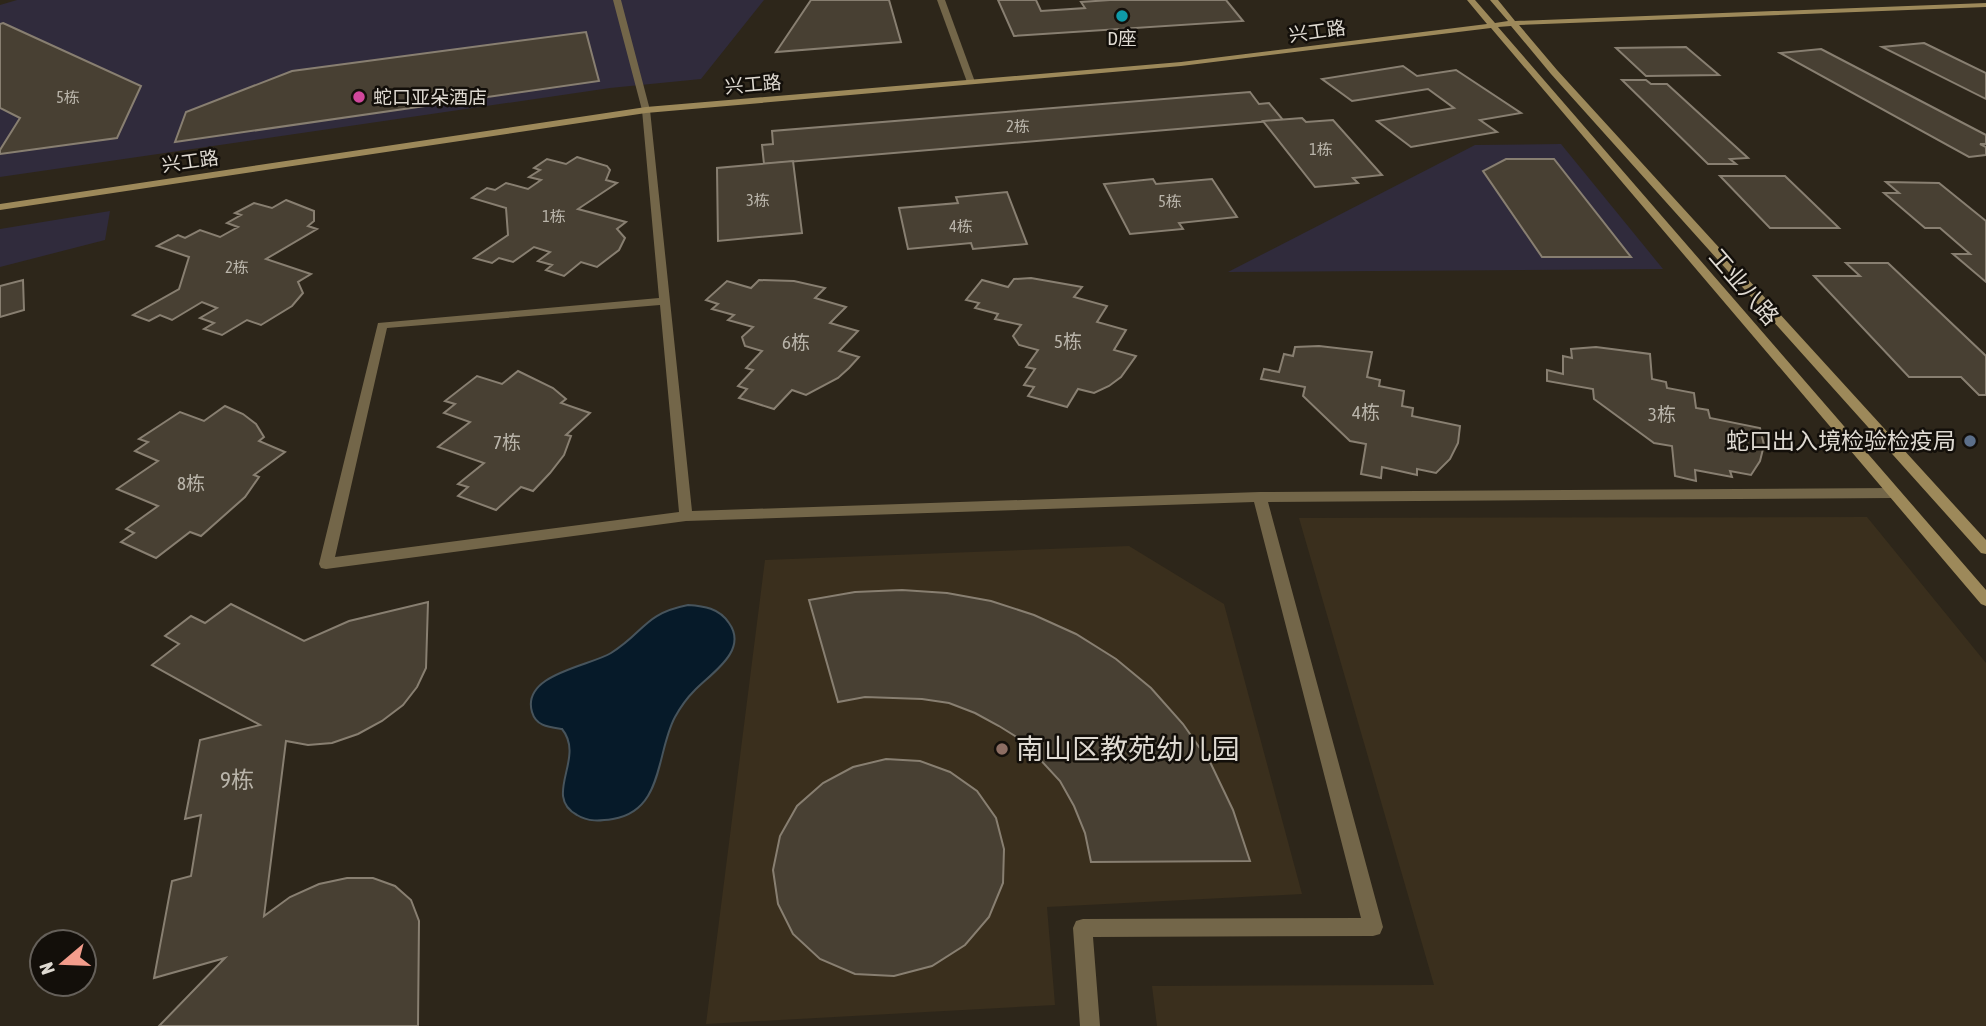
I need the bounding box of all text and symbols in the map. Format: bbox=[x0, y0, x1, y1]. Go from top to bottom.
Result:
marker: D座 bbox=[1114, 8, 1130, 24]
street label: 兴工路 bbox=[1287, 16, 1347, 46]
place label: D座 bbox=[1107, 27, 1137, 49]
street label: 兴工路 bbox=[724, 71, 782, 97]
place label: 蛇口亚朵酒店 bbox=[373, 86, 487, 108]
house number: 5栋 bbox=[56, 88, 80, 106]
marker: 蛇口亚朵酒店 bbox=[351, 89, 367, 105]
house number: 2栋 bbox=[1006, 117, 1030, 135]
house number: 1栋 bbox=[1309, 140, 1333, 158]
street label: 兴工路 bbox=[160, 146, 220, 176]
house number: 3栋 bbox=[746, 191, 770, 209]
house number: 5栋 bbox=[1158, 192, 1182, 210]
house number: 1栋 bbox=[542, 207, 566, 225]
house number: 4栋 bbox=[949, 217, 973, 235]
street label: 工业八路 bbox=[1704, 244, 1784, 330]
house number: 2栋 bbox=[225, 258, 249, 276]
house number: 5栋 bbox=[1054, 330, 1082, 352]
house number: 6栋 bbox=[782, 331, 810, 353]
house number: 4栋 bbox=[1352, 401, 1380, 423]
house number: 3栋 bbox=[1648, 403, 1676, 425]
place label: 蛇口出入境检验检疫局 bbox=[1726, 428, 1956, 454]
house number: 7栋 bbox=[493, 431, 521, 453]
marker: 蛇口出入境检验检疫局 bbox=[1962, 433, 1978, 449]
house number: 8栋 bbox=[177, 472, 205, 494]
place label: 南山区教苑幼儿园 bbox=[1016, 733, 1240, 765]
marker: 南山区教苑幼儿园 bbox=[994, 741, 1010, 757]
house number: 9栋 bbox=[220, 767, 254, 793]
north arrow bbox=[28, 928, 98, 998]
text: N bbox=[35, 960, 59, 977]

